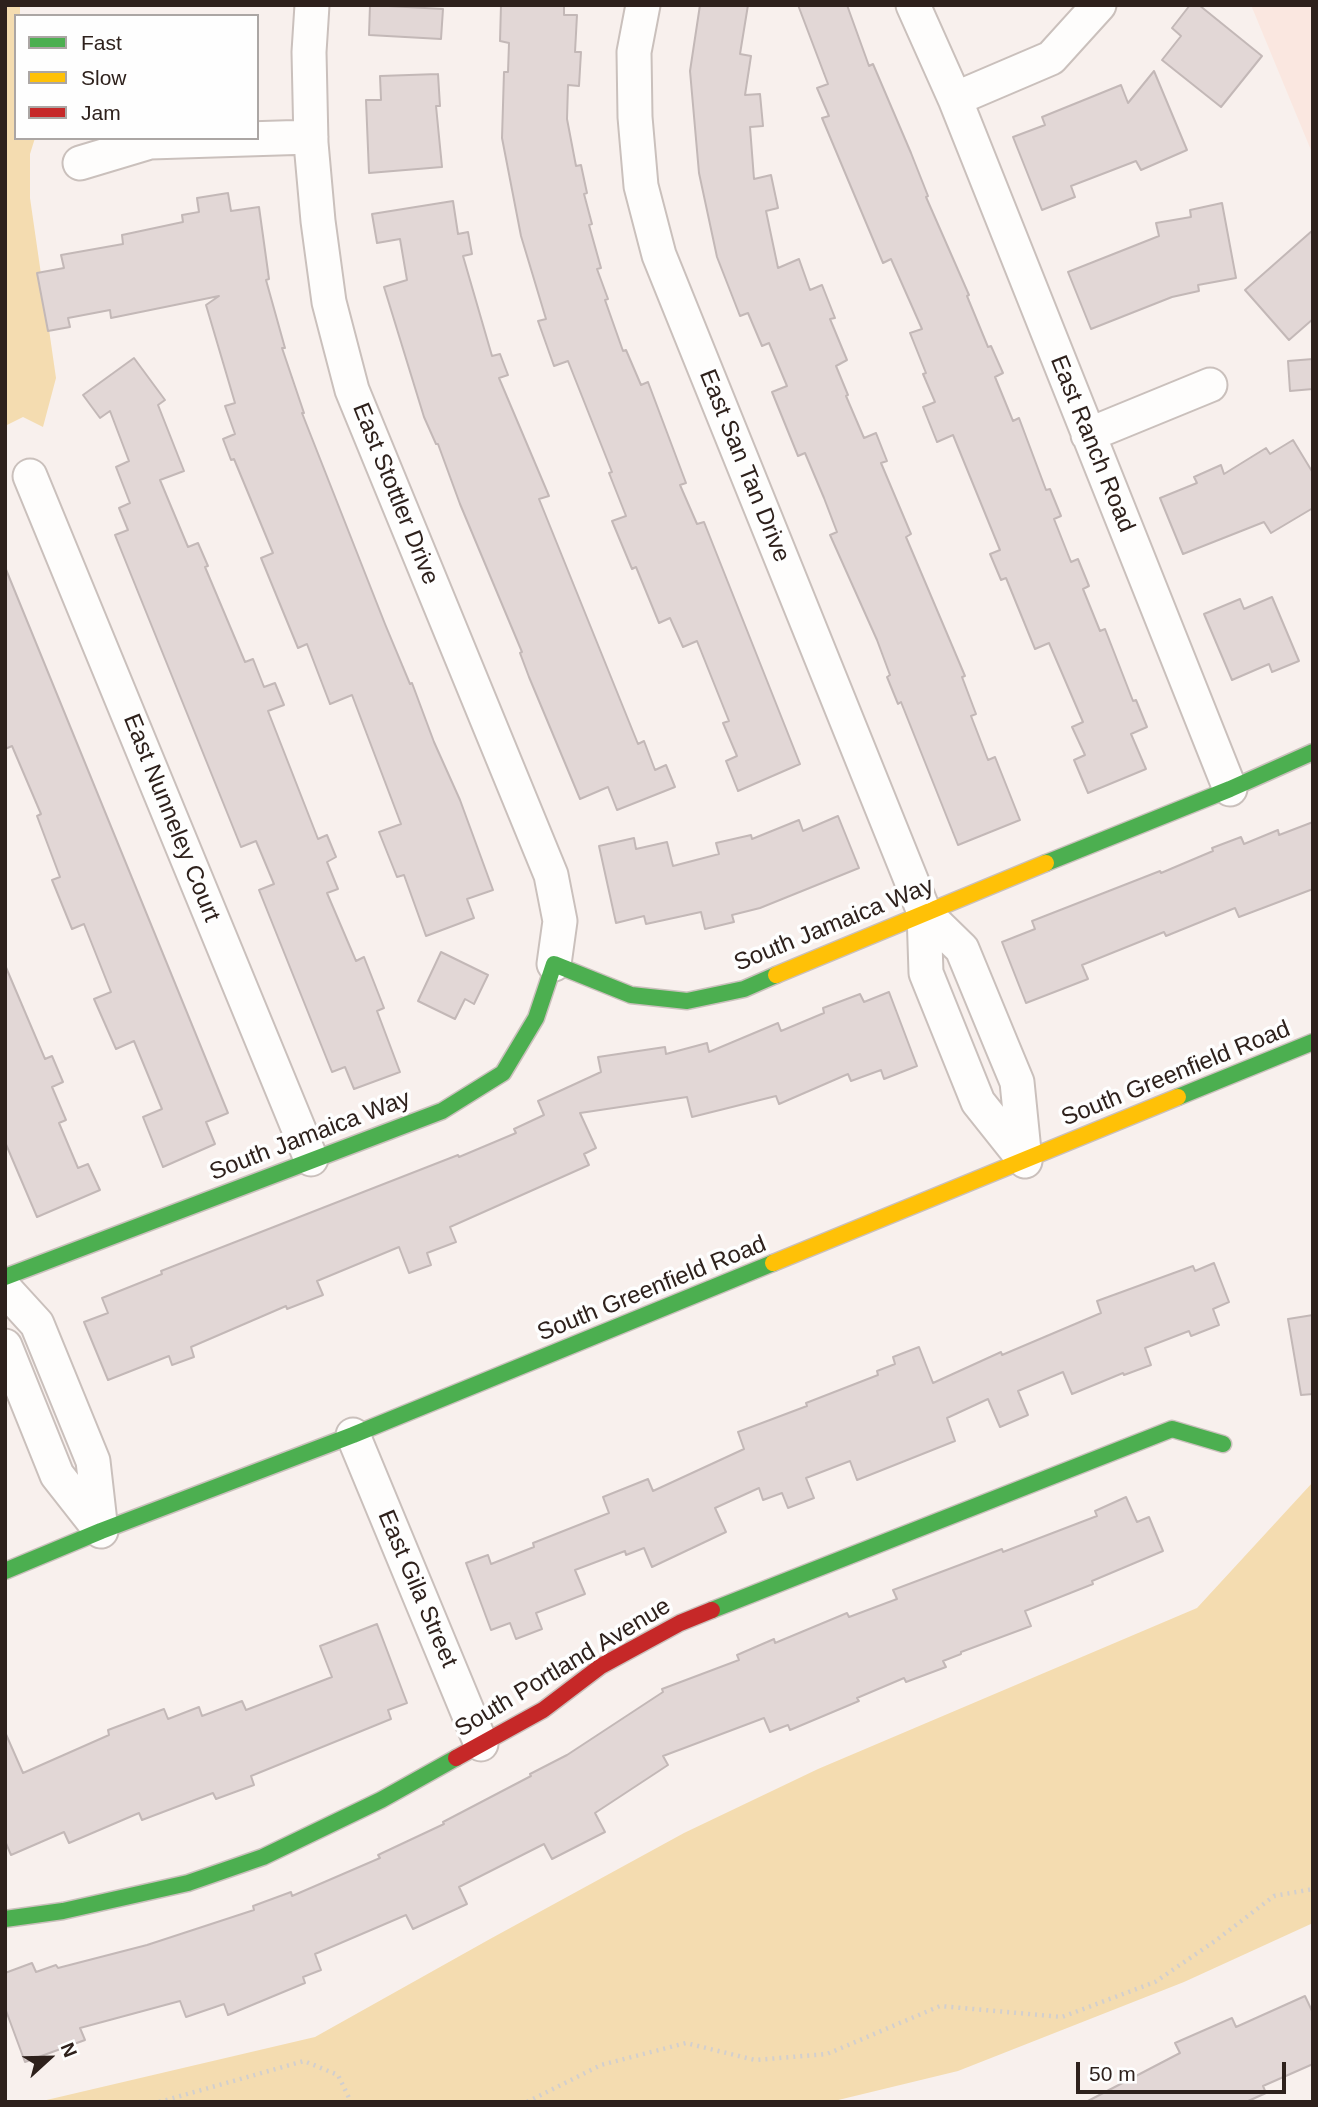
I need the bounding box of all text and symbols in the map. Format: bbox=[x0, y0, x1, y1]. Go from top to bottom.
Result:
legend bbox=[14, 14, 259, 140]
text: Fast bbox=[81, 31, 122, 54]
text: Slow bbox=[81, 66, 127, 89]
text: Jam bbox=[81, 101, 121, 124]
street label: East Ranch Road bbox=[1043, 351, 1141, 537]
street label: East San Tan Drive bbox=[692, 365, 796, 567]
street label: East Stottler Drive bbox=[345, 399, 445, 589]
street label: East Nunneley Court bbox=[116, 710, 226, 926]
street label: South Jamaica Way bbox=[730, 872, 938, 978]
street label: South Greenfield Road bbox=[1057, 1015, 1295, 1133]
street label: South Jamaica Way bbox=[206, 1084, 414, 1188]
street label: South Greenfield Road bbox=[533, 1230, 771, 1348]
street label: East Gila Street bbox=[371, 1506, 463, 1672]
street label: South Portland Avenue bbox=[450, 1592, 676, 1744]
north arrow bbox=[14, 2023, 84, 2093]
text: N bbox=[57, 2040, 81, 2060]
scale bar bbox=[1080, 2048, 1290, 2092]
text: 50 m bbox=[1089, 2062, 1136, 2085]

